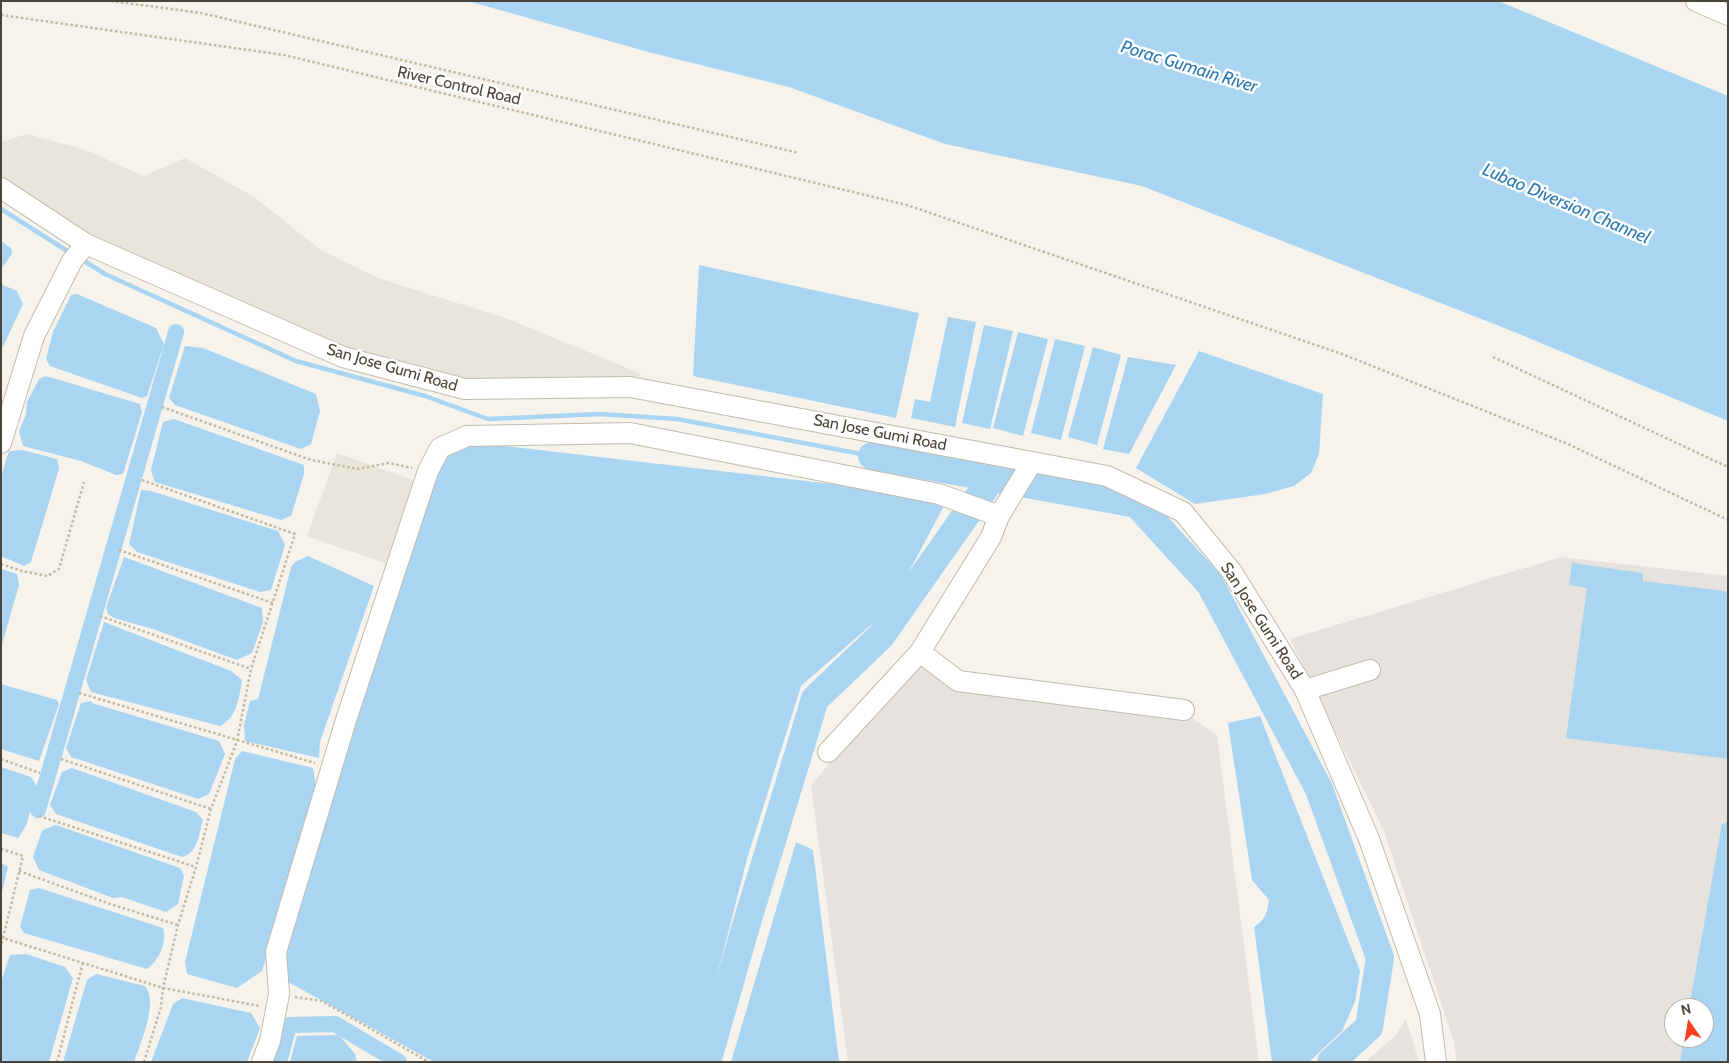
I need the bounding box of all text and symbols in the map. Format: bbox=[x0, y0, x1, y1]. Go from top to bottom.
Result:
water label: Porac Gumain River bbox=[1118, 36, 1260, 98]
street label: River Control Road bbox=[396, 62, 522, 110]
water label: Lubao Diversion Channel bbox=[1479, 159, 1653, 249]
street label: San Jose Gumi Road bbox=[324, 340, 460, 396]
street label: San Jose Gumi Road bbox=[812, 411, 948, 455]
street label: San Jose Gumi Road bbox=[1216, 559, 1306, 683]
north arrow bbox=[1664, 998, 1714, 1048]
text: N bbox=[1679, 999, 1693, 1019]

